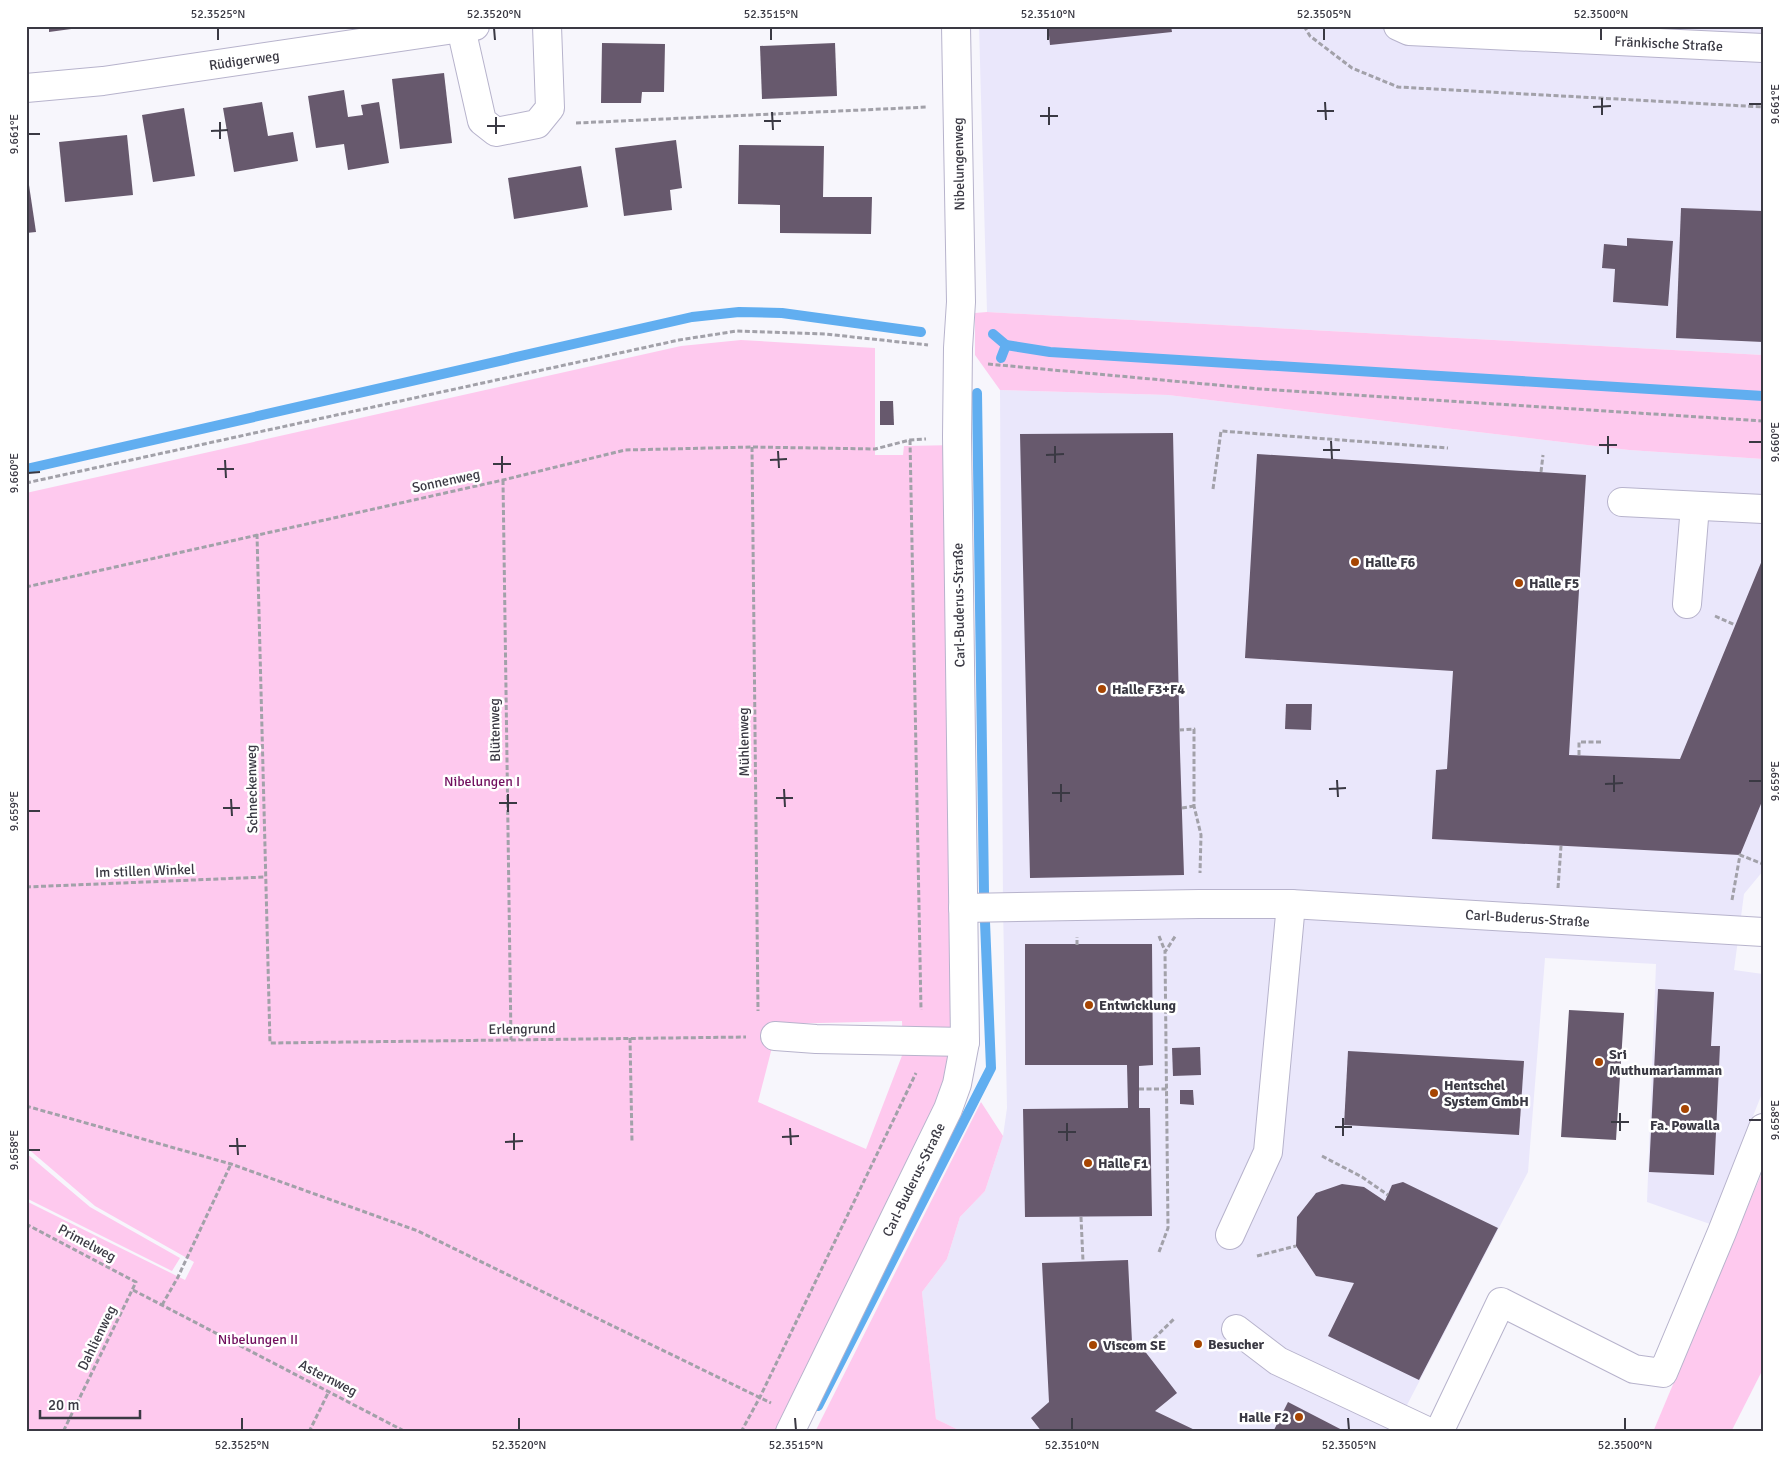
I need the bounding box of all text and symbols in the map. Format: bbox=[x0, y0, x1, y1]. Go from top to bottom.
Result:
text: 52.3525°N bbox=[191, 7, 245, 22]
text: 52.3520°N bbox=[467, 7, 521, 22]
text: 52.3515°N bbox=[744, 7, 798, 22]
text: 52.3510°N bbox=[1021, 7, 1075, 22]
text: 52.3505°N bbox=[1297, 7, 1351, 22]
text: 52.3500°N bbox=[1574, 7, 1628, 22]
street label: Fränkische Straße bbox=[1614, 32, 1723, 55]
street label: Rüdigerweg bbox=[208, 47, 281, 74]
text: 9.661°E bbox=[1768, 84, 1783, 124]
text: 9.661°E bbox=[7, 114, 22, 154]
street label: Nibelungenweg bbox=[950, 117, 968, 211]
text: 9.660°E bbox=[1768, 422, 1783, 462]
text: 9.660°E bbox=[7, 453, 22, 493]
street label: Sonnenweg bbox=[410, 466, 482, 496]
street label: Carl-Buderus-Straße bbox=[949, 543, 969, 667]
place label: Halle F6 bbox=[1365, 554, 1416, 571]
marker: Halle F6 bbox=[1349, 556, 1361, 568]
place label: Halle F5 bbox=[1529, 575, 1579, 592]
marker: Halle F5 bbox=[1513, 577, 1525, 589]
place label: Halle F3+F4 bbox=[1112, 681, 1185, 698]
marker: Halle F3+F4 bbox=[1096, 683, 1108, 695]
street label: Blütenweg bbox=[486, 698, 504, 762]
street label: Mühlenweg bbox=[735, 707, 753, 777]
street label: Schneckenweg bbox=[243, 744, 261, 834]
text: 9.659°E bbox=[1768, 761, 1783, 801]
park label: Nibelungen I bbox=[444, 773, 520, 790]
text: 9.659°E bbox=[7, 791, 22, 831]
street label: Im stillen Winkel bbox=[95, 861, 195, 881]
street label: Carl-Buderus-Straße bbox=[1465, 906, 1590, 930]
place label: Entwicklung bbox=[1099, 997, 1177, 1014]
marker: Entwicklung bbox=[1083, 999, 1095, 1011]
street label: Erlengrund bbox=[488, 1020, 556, 1038]
place label: Sri Muthumariamman bbox=[1609, 1046, 1722, 1079]
marker: Sri Muthumariamman bbox=[1593, 1056, 1605, 1068]
place label: Hentschel System GmbH bbox=[1444, 1077, 1529, 1110]
marker: Hentschel System GmbH bbox=[1428, 1087, 1440, 1099]
text: 9.658°E bbox=[1768, 1100, 1783, 1140]
marker: Fa. Powalla bbox=[1679, 1103, 1691, 1115]
place label: Fa. Powalla bbox=[1650, 1117, 1720, 1134]
street label: Carl-Buderus-Straße bbox=[878, 1120, 948, 1239]
text: 9.658°E bbox=[7, 1130, 22, 1170]
place label: Halle F1 bbox=[1098, 1155, 1149, 1172]
marker: Halle F1 bbox=[1082, 1157, 1094, 1169]
street label: Primelweg bbox=[55, 1221, 119, 1265]
street label: Dahlienweg bbox=[74, 1303, 120, 1373]
park label: Nibelungen II bbox=[218, 1331, 298, 1348]
place label: Besucher bbox=[1208, 1336, 1265, 1353]
place label: Viscom SE bbox=[1103, 1337, 1166, 1354]
marker: Besucher bbox=[1192, 1338, 1204, 1350]
marker: Viscom SE bbox=[1087, 1339, 1099, 1351]
street label: Asternweg bbox=[296, 1356, 360, 1400]
scale bar bbox=[40, 1388, 140, 1420]
text: 20 m bbox=[48, 1396, 79, 1414]
place label: Halle F2 bbox=[1239, 1409, 1289, 1426]
marker: Halle F2 bbox=[1293, 1411, 1305, 1423]
text: 52.3525°N bbox=[215, 1438, 269, 1453]
text: 52.3520°N bbox=[492, 1438, 546, 1453]
text: 52.3515°N bbox=[769, 1438, 823, 1453]
text: 52.3510°N bbox=[1045, 1438, 1099, 1453]
text: 52.3505°N bbox=[1322, 1438, 1376, 1453]
text: 52.3500°N bbox=[1598, 1438, 1652, 1453]

